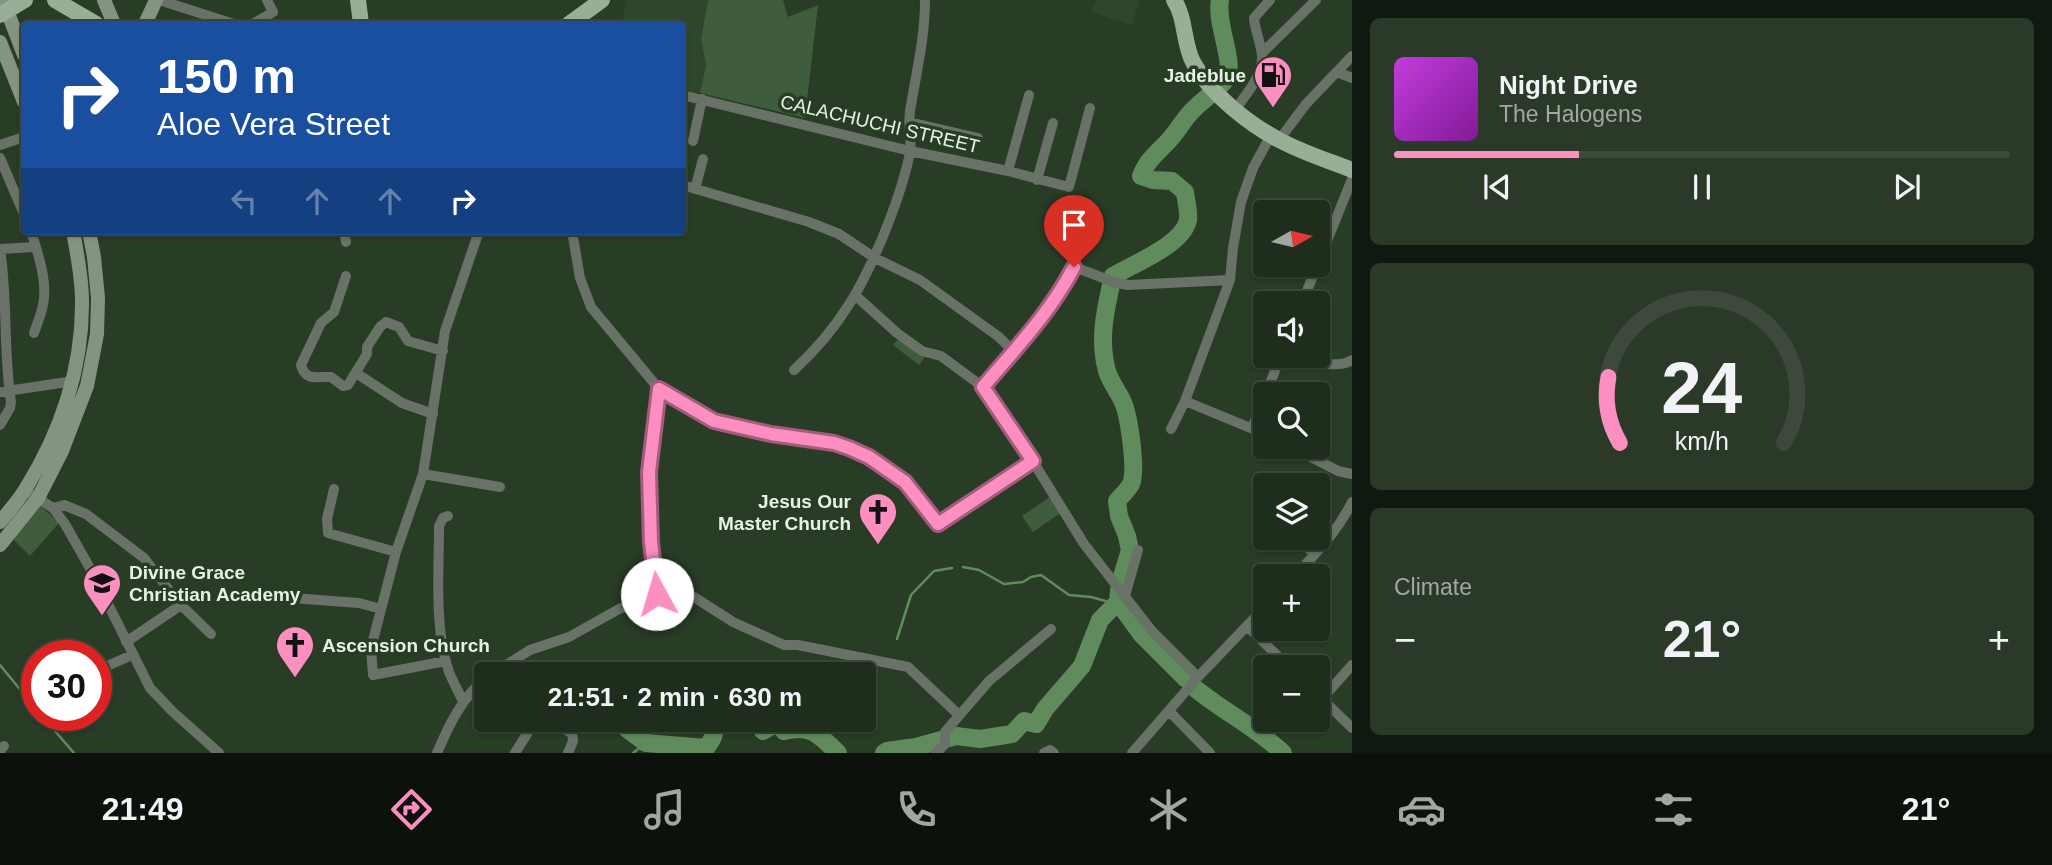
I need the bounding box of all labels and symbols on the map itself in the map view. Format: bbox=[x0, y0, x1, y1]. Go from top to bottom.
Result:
fuel station icon: Jadeblue bbox=[1252, 54, 1294, 109]
place label: Jadeblue bbox=[1164, 65, 1246, 86]
street label: CALACHUCHI STREET bbox=[778, 91, 982, 157]
pin bbox=[1044, 195, 1104, 267]
north arrow bbox=[1253, 200, 1330, 276]
place label: Jesus Our Master Church bbox=[718, 491, 852, 534]
church icon: Jesus Our Master Church bbox=[857, 491, 899, 546]
position arrow bbox=[620, 557, 694, 631]
school or university icon: Divine Grace Christian Academy bbox=[81, 562, 123, 617]
place label: Divine Grace Christian Academy bbox=[129, 562, 301, 605]
church icon: Ascension Church bbox=[274, 624, 316, 679]
place label: Ascension Church bbox=[322, 635, 490, 656]
speed limit sign: 30 bbox=[21, 640, 112, 731]

